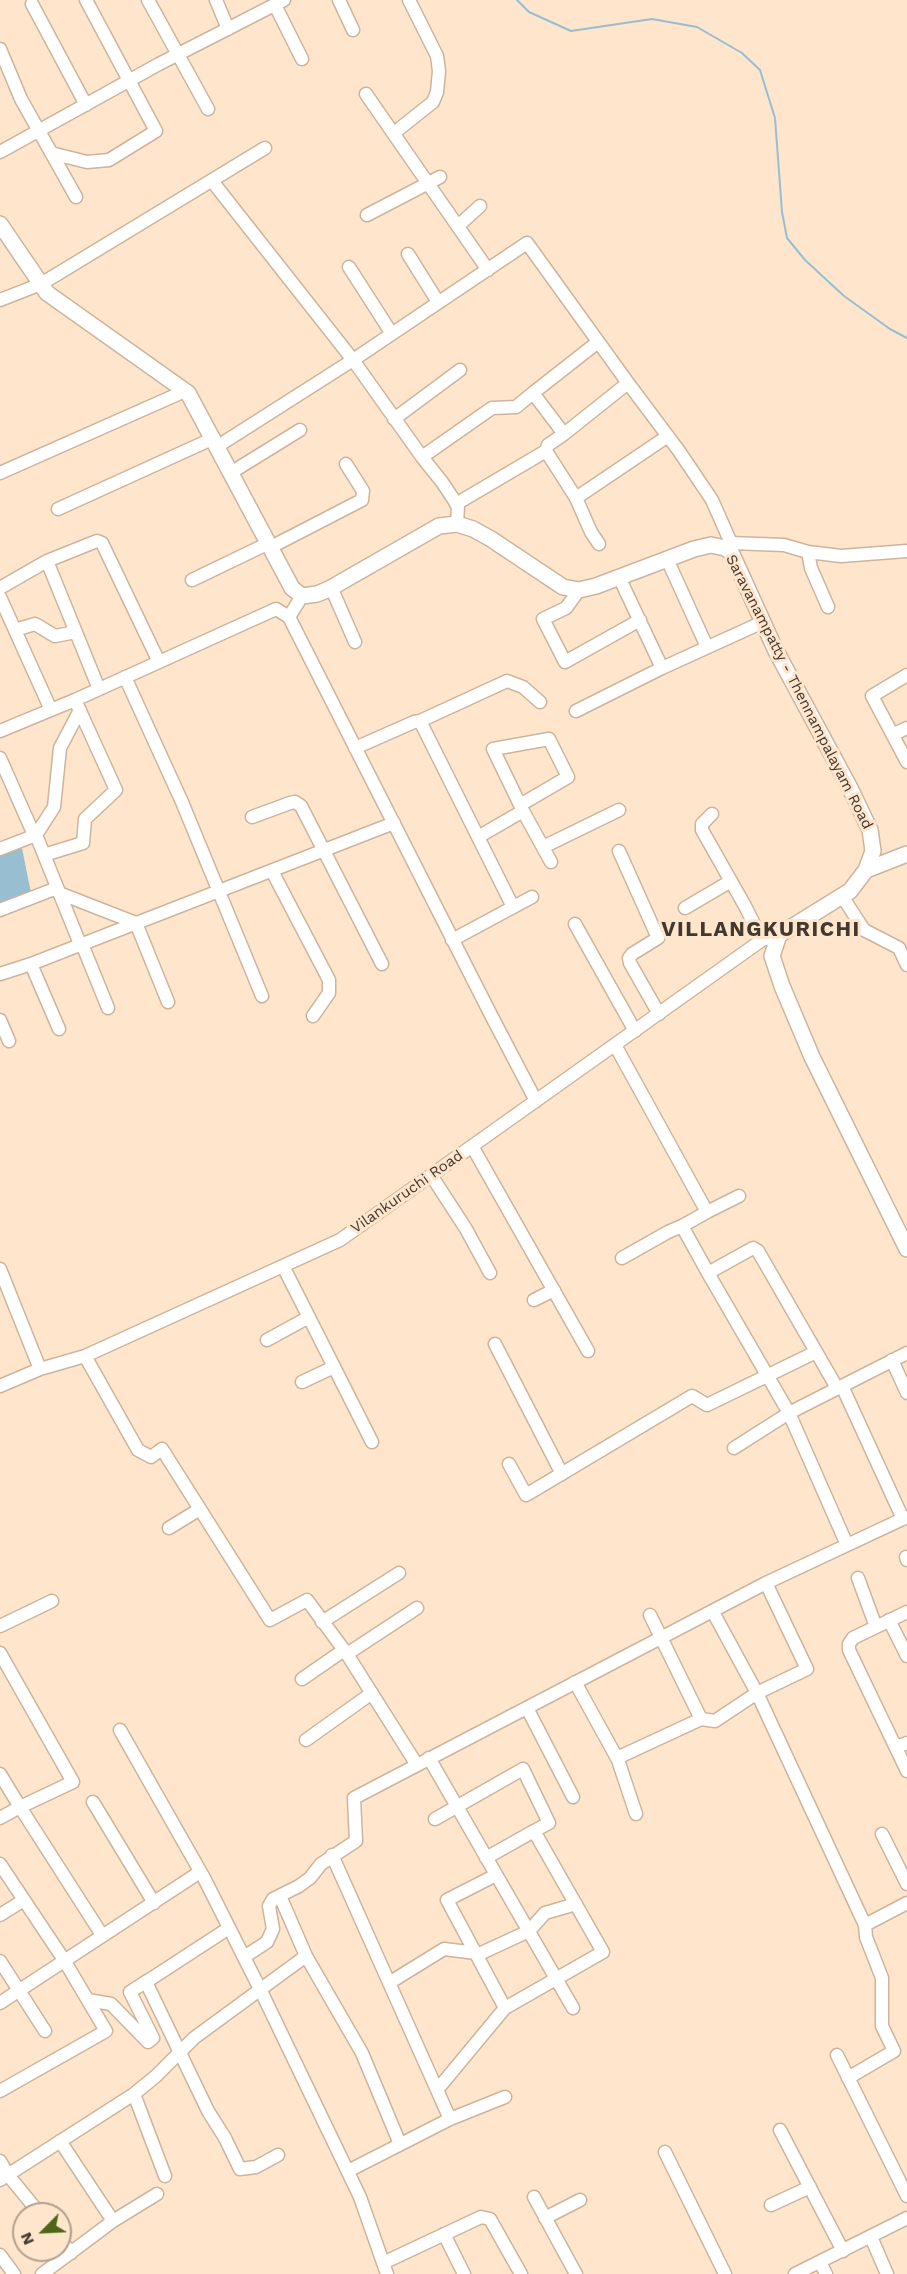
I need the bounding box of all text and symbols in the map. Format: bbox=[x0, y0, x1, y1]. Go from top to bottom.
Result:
street label: Saravanampatty - Thennampalayam Road bbox=[722, 552, 876, 832]
district label: VILLANGKURICHI bbox=[661, 917, 861, 943]
street label: Vilankuruchi Road bbox=[348, 1147, 466, 1237]
north arrow bbox=[12, 2202, 72, 2262]
text: N bbox=[16, 2229, 38, 2248]

